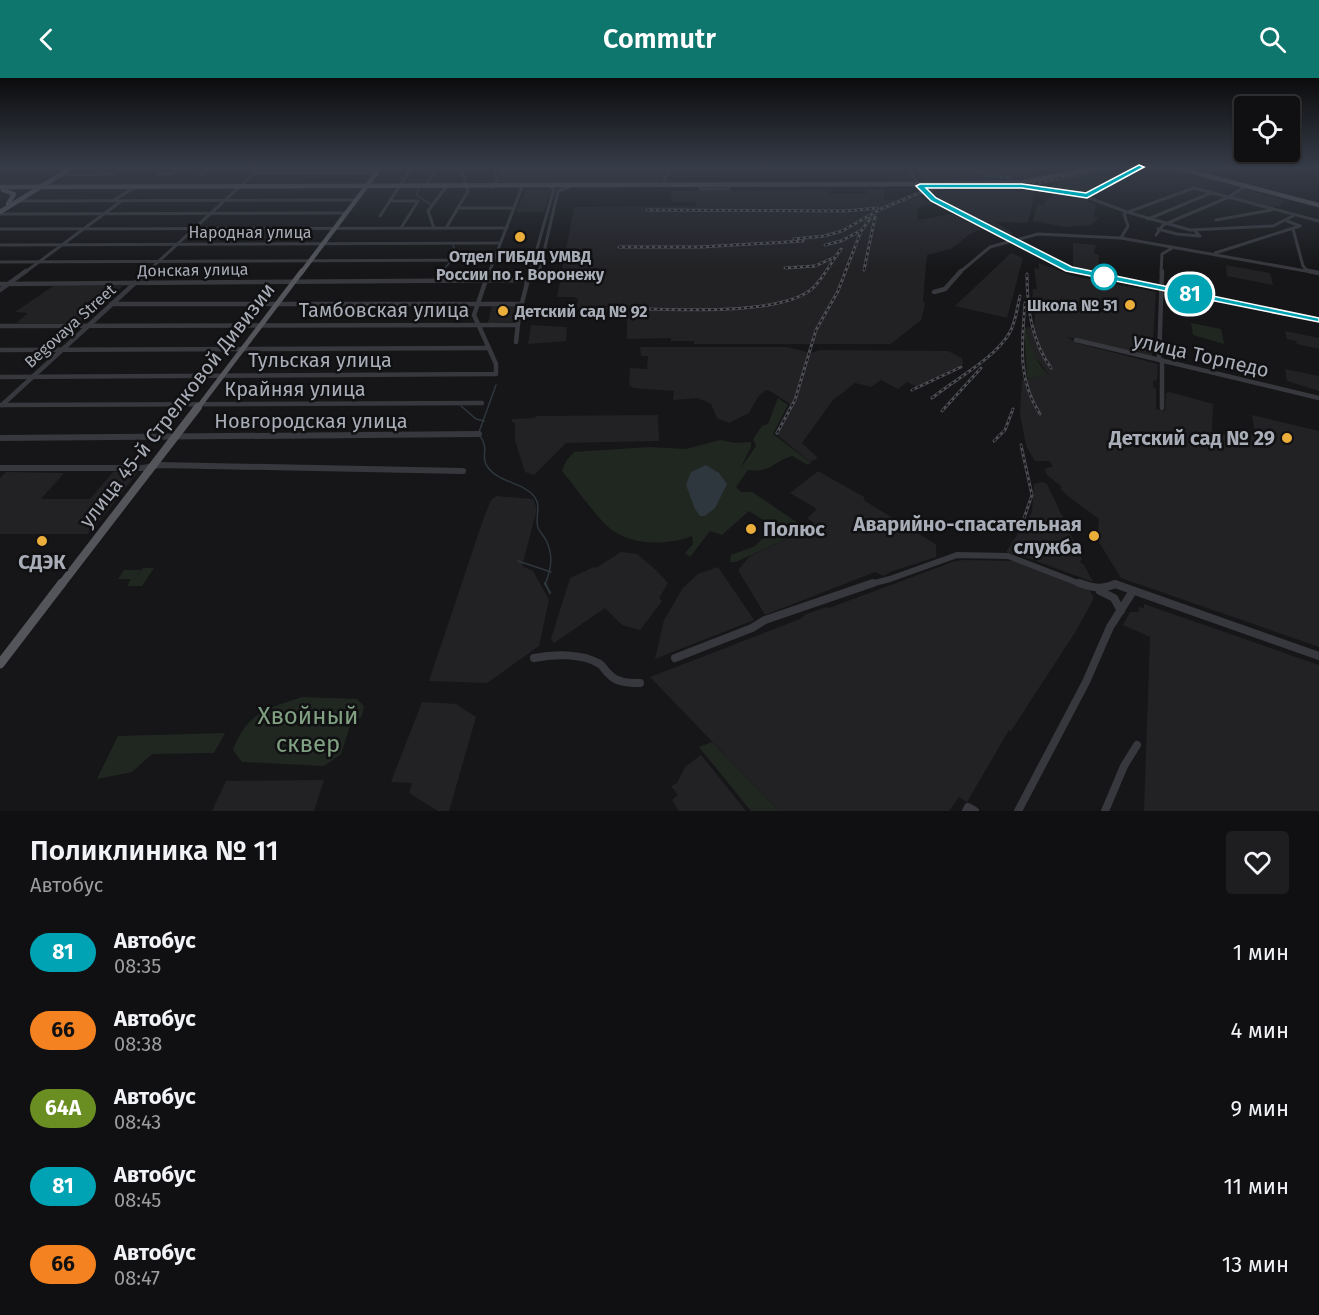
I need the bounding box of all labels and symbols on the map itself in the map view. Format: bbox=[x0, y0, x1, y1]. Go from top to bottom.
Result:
street label: Народная улица bbox=[188, 223, 312, 242]
marker: Отдел ГИБДД УМВД России по г. Воронежу bbox=[513, 230, 527, 244]
place label: Отдел ГИБДД УМВД России по г. Воронежу bbox=[436, 247, 605, 284]
street label: Донская улица bbox=[137, 260, 248, 280]
unlabelled marker bbox=[1091, 264, 1117, 290]
line badge: 81 bbox=[1163, 274, 1217, 314]
street label: улица 45-й Стрелковой Дивизии bbox=[74, 278, 280, 532]
street label: Begovaya Street bbox=[21, 280, 120, 372]
place label: Школа № 51 bbox=[1027, 296, 1118, 315]
street label: Тамбовская улица bbox=[299, 298, 469, 322]
marker: Школа № 51 bbox=[1123, 298, 1137, 312]
place label: Детский сад № 92 bbox=[514, 302, 648, 321]
marker: Детский сад № 92 bbox=[496, 304, 510, 318]
street label: улица Торпедо bbox=[1131, 328, 1271, 382]
street label: Тульская улица bbox=[248, 348, 392, 372]
street label: Крайняя улица bbox=[224, 377, 366, 401]
street label: Новгородская улица bbox=[214, 409, 408, 433]
place label: Детский сад № 29 bbox=[1108, 426, 1275, 450]
marker: Детский сад № 29 bbox=[1280, 431, 1294, 445]
place label: Аварийно-спасательная служба bbox=[853, 512, 1082, 559]
place label: Полюс bbox=[763, 517, 825, 541]
marker: Полюс bbox=[744, 522, 758, 536]
marker: Аварийно-спасательная служба bbox=[1087, 529, 1101, 543]
marker: СДЭК bbox=[35, 534, 49, 548]
place label: СДЭК bbox=[18, 550, 66, 574]
park label: Хвойный сквер bbox=[257, 702, 359, 758]

